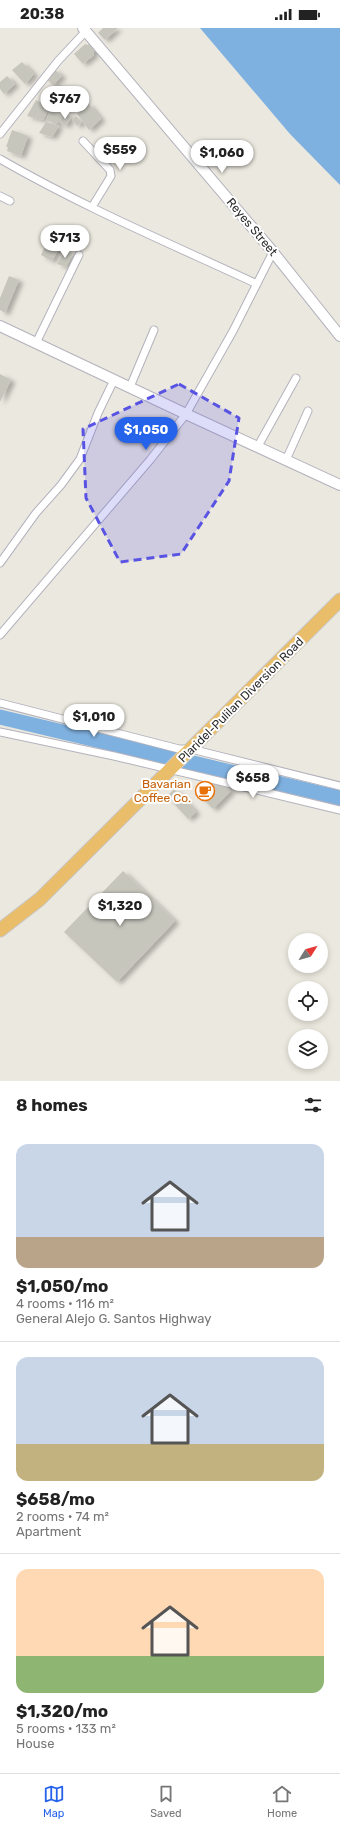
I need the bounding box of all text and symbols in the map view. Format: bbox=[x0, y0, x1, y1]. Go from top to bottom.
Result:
text: 20:38 bbox=[20, 5, 64, 23]
pin: $767 bbox=[41, 86, 89, 120]
text: $767 bbox=[49, 91, 81, 106]
pin: $559 bbox=[96, 137, 144, 171]
pin: $1,060 bbox=[189, 140, 255, 174]
text: $559 bbox=[103, 142, 137, 157]
text: $1,060 bbox=[200, 145, 244, 160]
street label: Reyes Street bbox=[224, 195, 280, 259]
pin: $713 bbox=[41, 225, 89, 259]
text: $713 bbox=[49, 230, 81, 245]
pin: $1,050 bbox=[113, 417, 179, 451]
text: $1,050 bbox=[124, 422, 168, 437]
street label: Plaridel-Pulilan Diversion Road bbox=[176, 635, 306, 765]
pin: $1,010 bbox=[61, 704, 127, 738]
text: $1,010 bbox=[73, 709, 115, 724]
pin: $658 bbox=[229, 765, 277, 799]
text: $658 bbox=[236, 770, 270, 785]
place label: Bavarian Coffee Co. bbox=[134, 777, 191, 805]
cafe icon: Bavarian Coffee Co. bbox=[194, 780, 216, 802]
pin: $1,320 bbox=[87, 893, 153, 927]
text: $1,320 bbox=[98, 898, 142, 913]
north arrow bbox=[288, 933, 328, 973]
map controls bbox=[288, 933, 328, 1069]
button: locate bbox=[288, 981, 328, 1021]
button: layers bbox=[288, 1029, 328, 1069]
icon: filters bbox=[302, 1094, 324, 1116]
text: 8 homes bbox=[16, 1095, 88, 1115]
icon: home bbox=[134, 1170, 206, 1242]
text: $1,050/mo bbox=[16, 1276, 108, 1296]
text: 4 rooms · 116 m² bbox=[16, 1296, 114, 1311]
text: General Alejo G. Santos Highway bbox=[16, 1311, 211, 1326]
icon: home bbox=[134, 1383, 206, 1455]
text: $658/mo bbox=[16, 1489, 95, 1509]
text: 2 rooms · 74 m² bbox=[16, 1509, 109, 1524]
text: Apartment bbox=[16, 1524, 81, 1539]
icon: home bbox=[134, 1595, 206, 1667]
text: $1,320/mo bbox=[16, 1701, 108, 1721]
text: 5 rooms · 133 m² bbox=[16, 1721, 116, 1736]
text: House bbox=[16, 1736, 54, 1751]
tab: Map bbox=[43, 1783, 65, 1820]
tab: Saved bbox=[150, 1783, 182, 1820]
tab: Home bbox=[267, 1783, 297, 1820]

